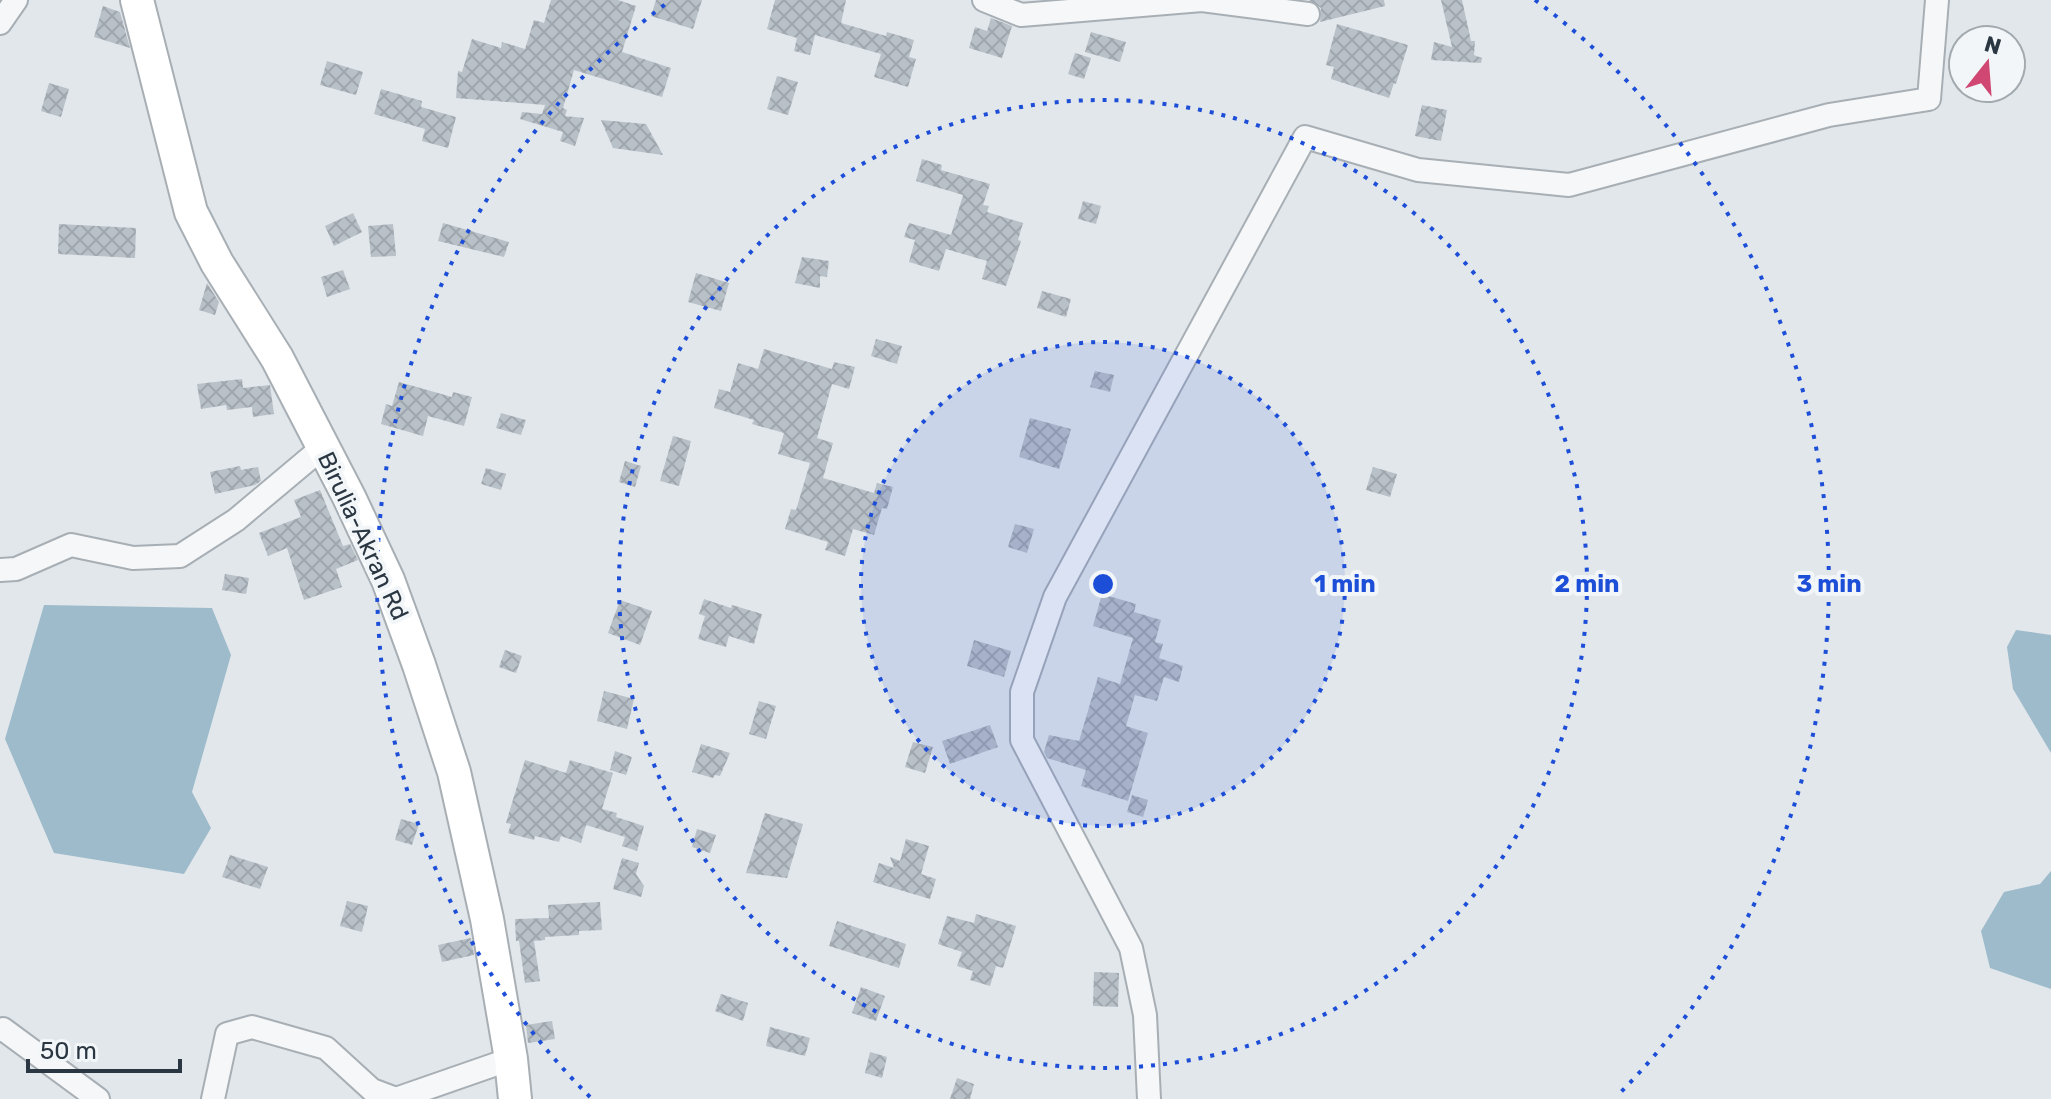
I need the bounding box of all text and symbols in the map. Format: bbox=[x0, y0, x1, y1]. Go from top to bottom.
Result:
north arrow bbox=[1947, 24, 2027, 104]
text: N bbox=[1981, 30, 2004, 61]
street label: Birulia-Akran Rd bbox=[312, 447, 414, 625]
centre of rings bbox=[1089, 570, 1117, 598]
text: 1 min bbox=[1314, 570, 1376, 598]
text: 2 min bbox=[1555, 570, 1620, 598]
text: 3 min bbox=[1796, 570, 1862, 598]
scale bar bbox=[28, 1023, 180, 1073]
text: 50 m bbox=[40, 1037, 97, 1065]

